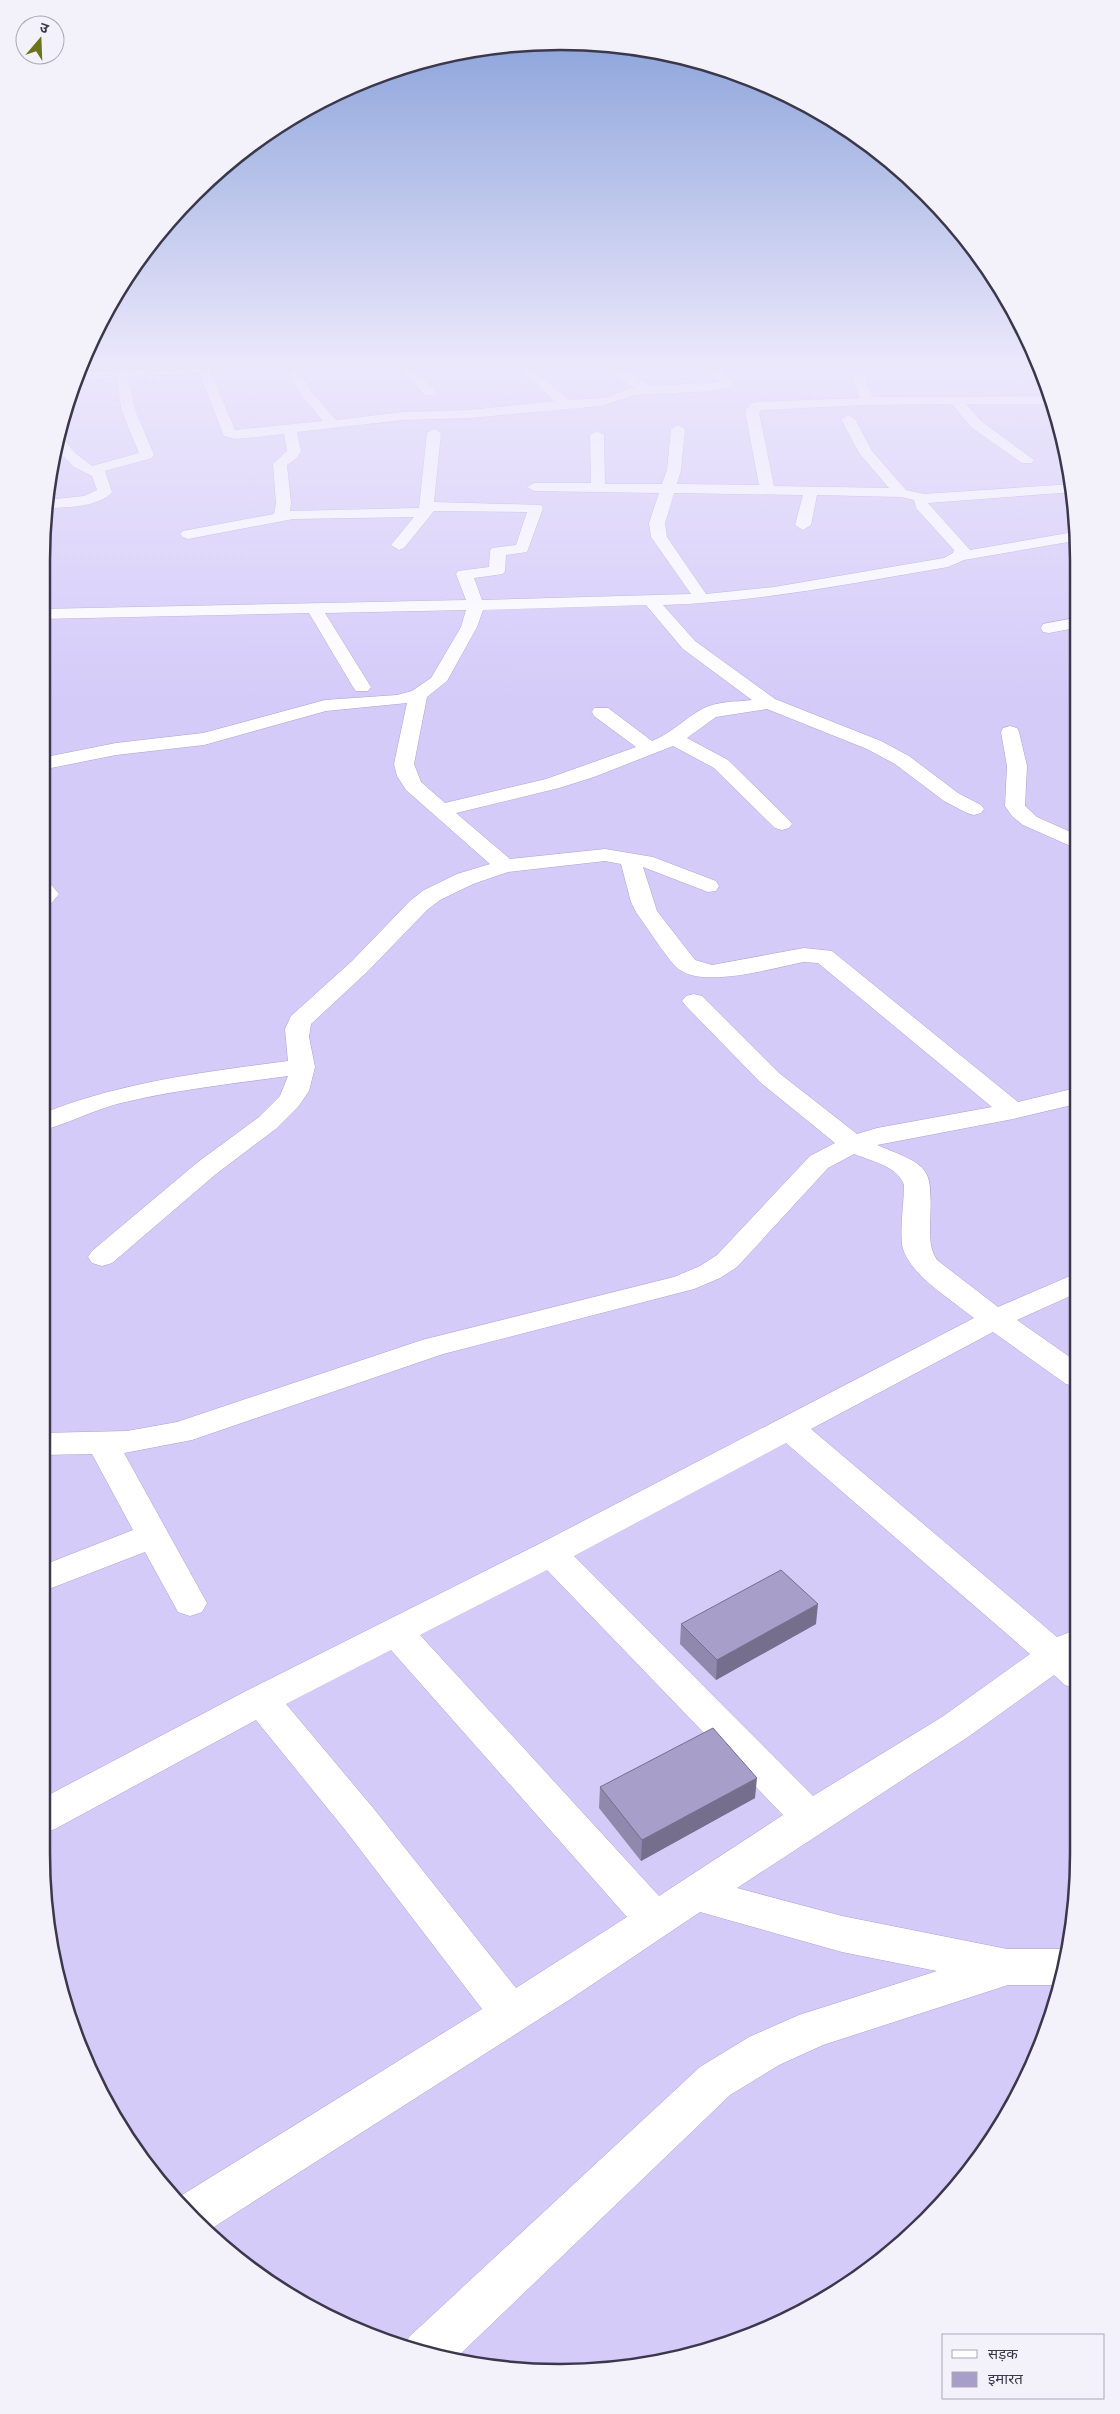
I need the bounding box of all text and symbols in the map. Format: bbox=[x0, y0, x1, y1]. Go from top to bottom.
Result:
north arrow bbox=[15, 15, 65, 65]
text: उ bbox=[37, 19, 51, 38]
legend bbox=[942, 2334, 1105, 2399]
text: सड़क bbox=[988, 2345, 1018, 2363]
text: इमारत bbox=[988, 2370, 1023, 2388]

